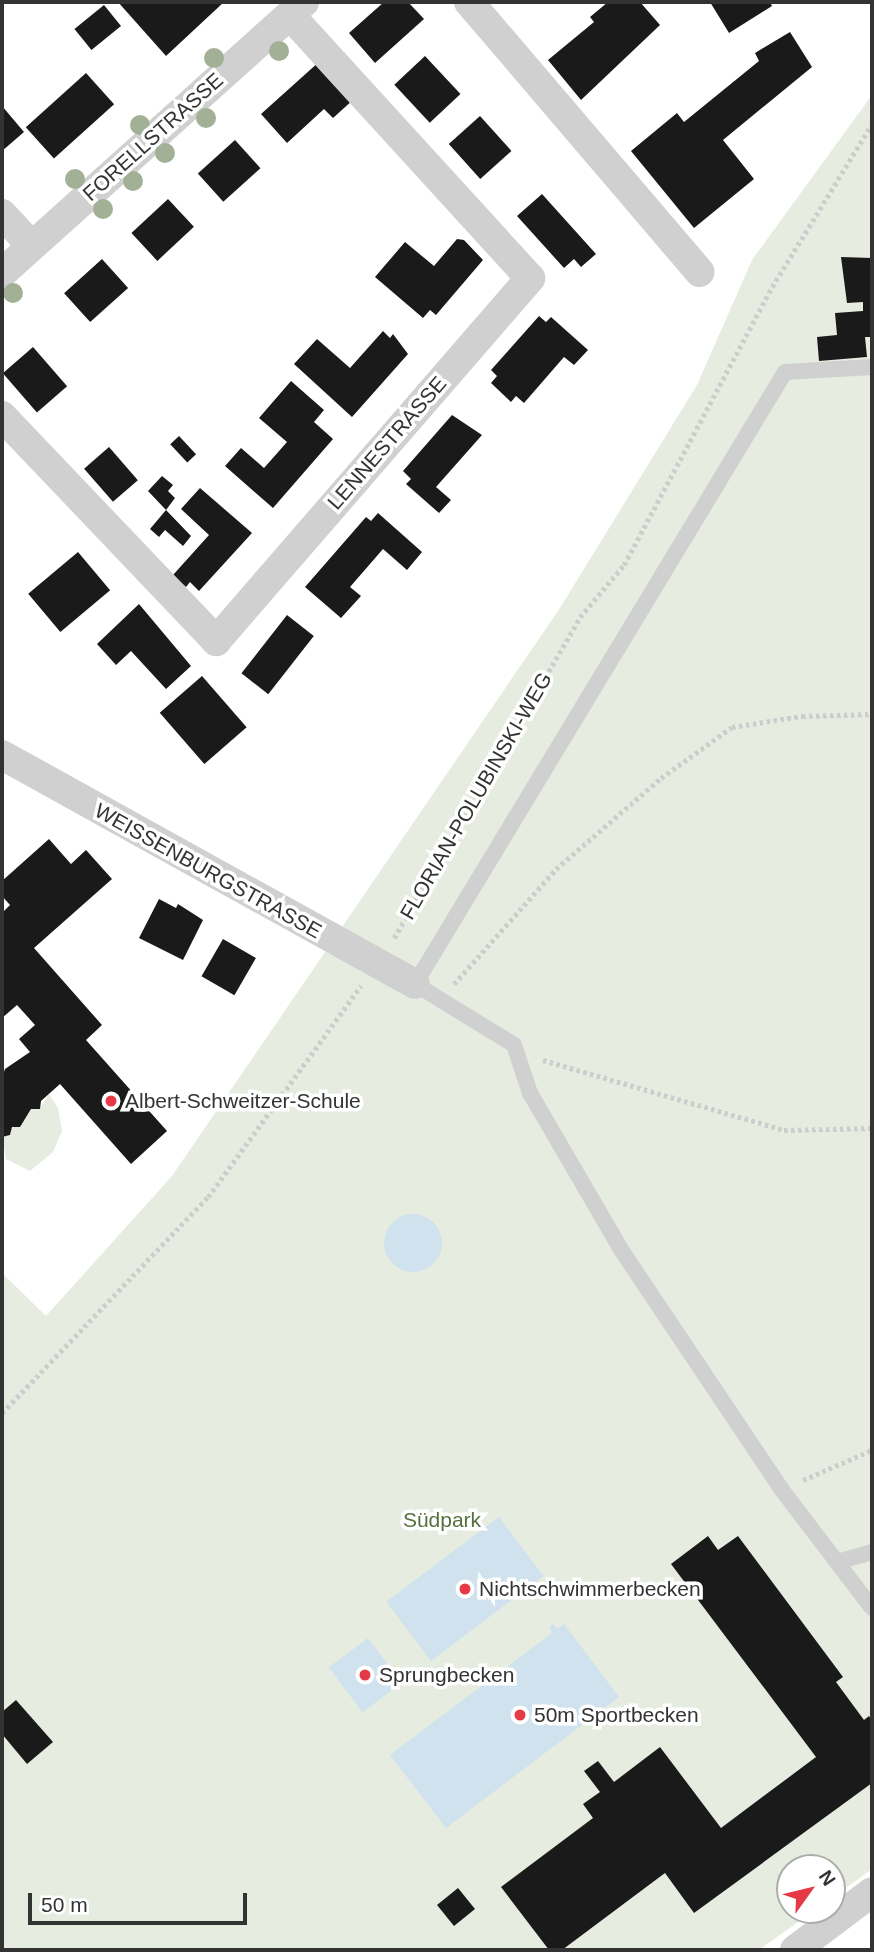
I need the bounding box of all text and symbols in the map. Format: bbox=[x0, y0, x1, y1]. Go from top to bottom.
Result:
street label: FORELLSTRASSE bbox=[78, 68, 228, 206]
street label: LENNESTRASSE bbox=[322, 371, 452, 515]
street label: FLORIAN-POLUBINSKI-WEG bbox=[395, 668, 557, 924]
street label: WEISSENBURGSTRASSE bbox=[90, 798, 326, 944]
place label: Albert-Schweitzer-Schule bbox=[125, 1088, 361, 1114]
marker: Albert-Schweitzer-Schule bbox=[103, 1093, 119, 1109]
park label: Südpark bbox=[403, 1507, 481, 1533]
place label: Nichtschwimmerbecken bbox=[479, 1576, 701, 1602]
marker: Nichtschwimmerbecken bbox=[457, 1581, 473, 1597]
place label: Sprungbecken bbox=[379, 1662, 514, 1688]
marker: Sprungbecken bbox=[357, 1667, 373, 1683]
place label: 50m Sportbecken bbox=[534, 1702, 699, 1728]
marker: 50m Sportbecken bbox=[512, 1707, 528, 1723]
north arrow bbox=[776, 1854, 846, 1924]
text: N bbox=[815, 1867, 840, 1890]
scale bar bbox=[32, 1878, 250, 1922]
text: 50 m bbox=[41, 1893, 88, 1916]

